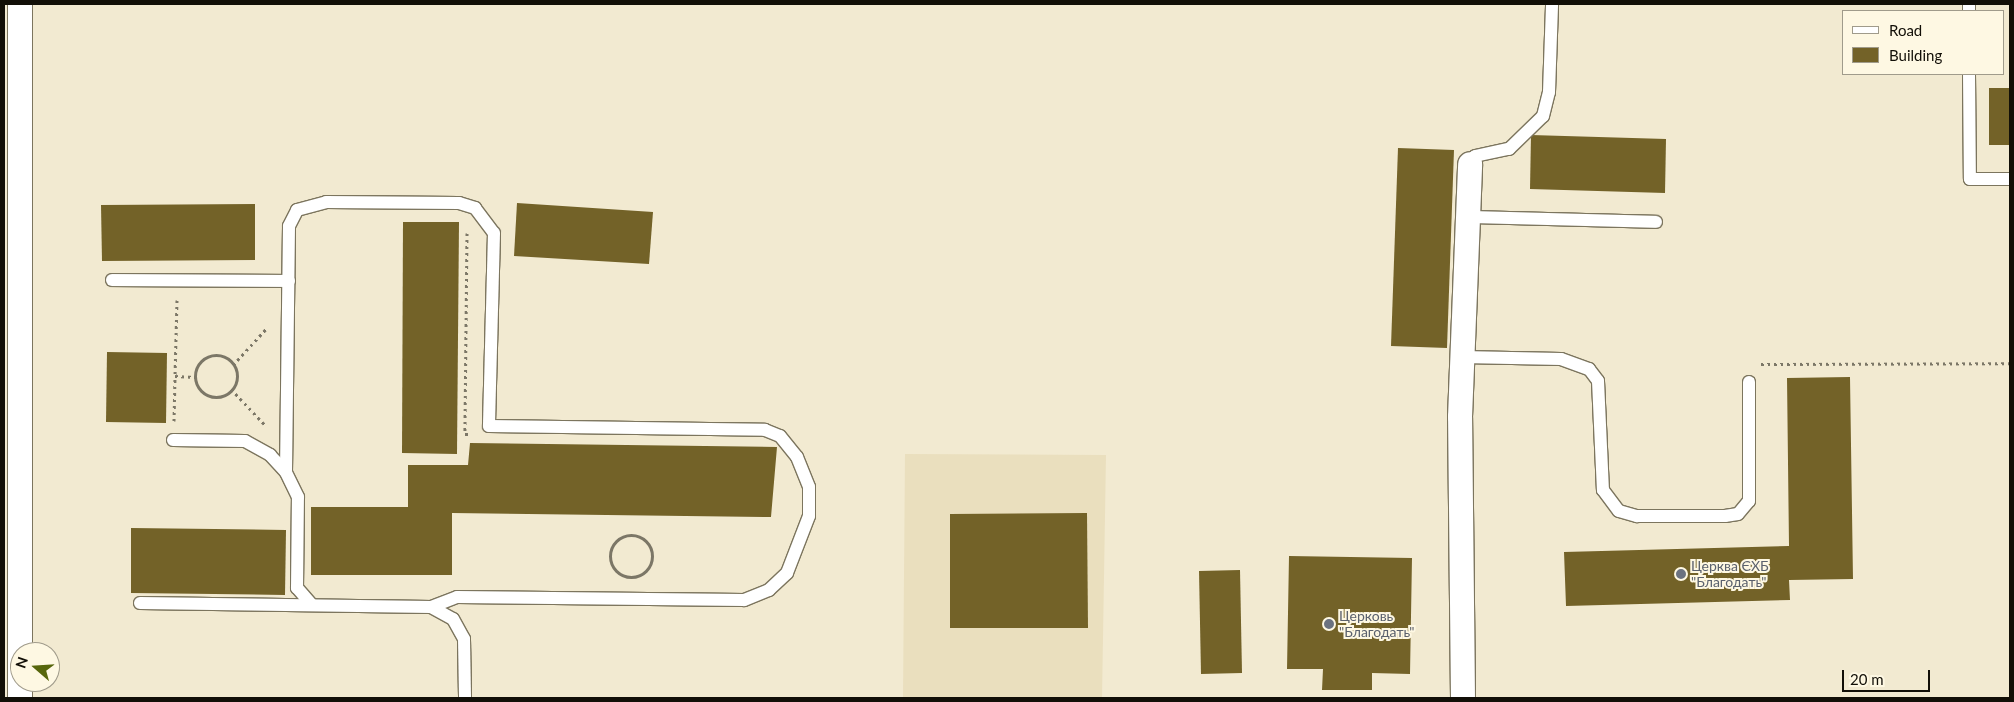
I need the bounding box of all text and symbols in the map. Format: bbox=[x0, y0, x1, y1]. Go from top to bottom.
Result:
legend bbox=[1842, 10, 2004, 75]
text: Road bbox=[1889, 21, 1922, 39]
text: Building bbox=[1889, 46, 1942, 64]
place label: Церква ЄХБ "Благодать" bbox=[1691, 558, 1769, 590]
marker: Церква ЄХБ "Благодать" bbox=[1675, 568, 1687, 580]
place label: Церковь "Благодать" bbox=[1339, 608, 1414, 640]
marker: Церковь "Благодать" bbox=[1323, 618, 1335, 630]
north arrow bbox=[10, 642, 60, 692]
text: N bbox=[11, 654, 31, 670]
scale bar bbox=[1844, 660, 1932, 692]
text: 20 m bbox=[1850, 670, 1884, 688]

